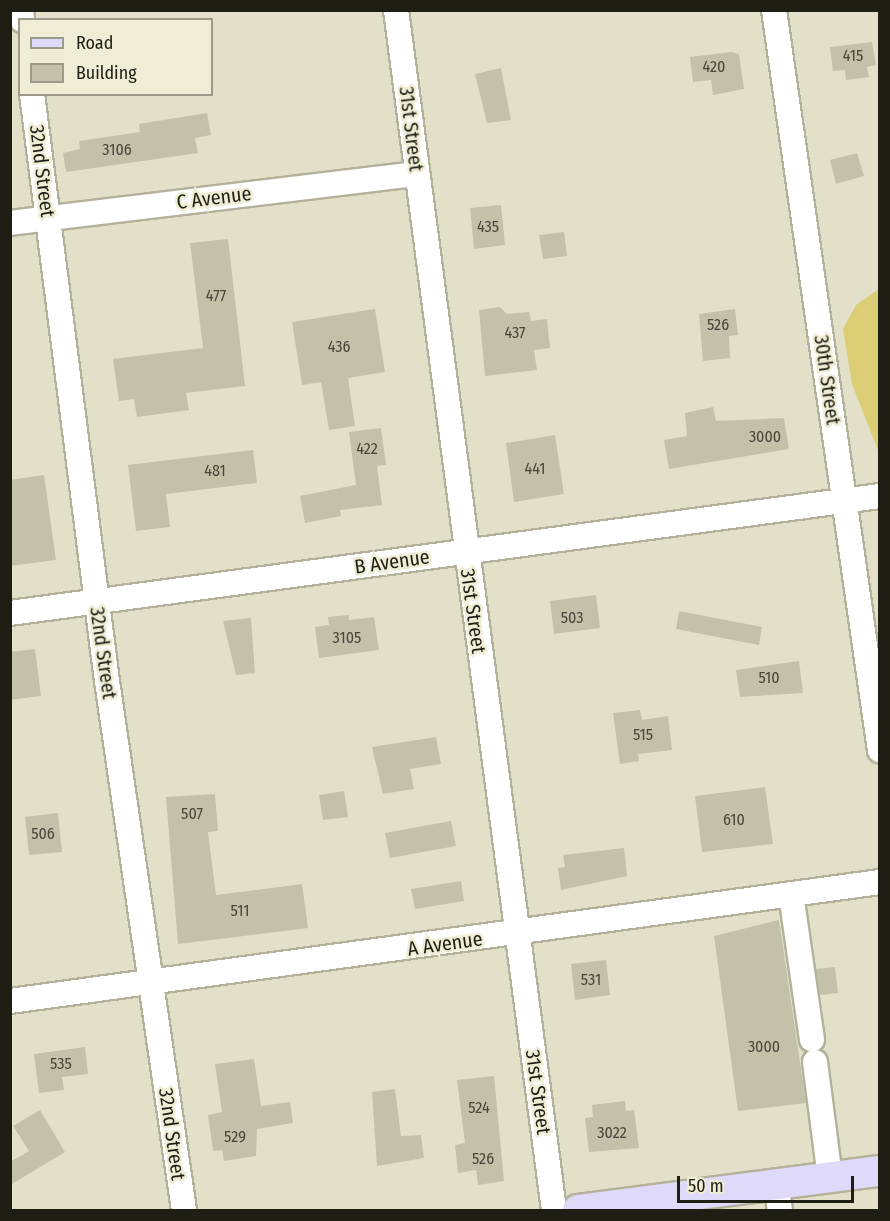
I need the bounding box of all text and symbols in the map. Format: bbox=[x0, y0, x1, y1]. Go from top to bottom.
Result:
legend bbox=[18, 18, 213, 96]
text: Road bbox=[76, 32, 113, 54]
house number: 415 bbox=[843, 46, 863, 66]
house number: 420 bbox=[703, 57, 725, 77]
text: Building bbox=[76, 62, 137, 84]
street label: 31st Street bbox=[394, 85, 428, 173]
street label: 32nd Street bbox=[24, 123, 60, 219]
house number: 3106 bbox=[102, 140, 132, 160]
street label: C Avenue bbox=[175, 182, 253, 214]
house number: 435 bbox=[477, 217, 499, 237]
house number: 477 bbox=[206, 286, 226, 306]
house number: 526 bbox=[707, 315, 729, 335]
house number: 437 bbox=[504, 323, 526, 343]
street label: 30th Street bbox=[809, 334, 845, 426]
house number: 436 bbox=[328, 337, 350, 357]
house number: 3000 bbox=[749, 427, 781, 447]
house number: 422 bbox=[356, 439, 378, 459]
house number: 441 bbox=[525, 459, 545, 479]
house number: 481 bbox=[204, 461, 226, 481]
street label: B Avenue bbox=[353, 545, 431, 579]
street label: 31st Street bbox=[455, 567, 491, 655]
street label: 32nd Street bbox=[85, 605, 121, 701]
house number: 503 bbox=[561, 608, 583, 628]
house number: 3105 bbox=[333, 628, 361, 648]
house number: 510 bbox=[758, 668, 780, 688]
house number: 515 bbox=[633, 725, 653, 745]
house number: 507 bbox=[181, 804, 203, 824]
house number: 610 bbox=[723, 810, 745, 830]
house number: 506 bbox=[31, 824, 55, 844]
house number: 511 bbox=[231, 901, 249, 921]
street label: A Avenue bbox=[406, 927, 484, 961]
house number: 531 bbox=[581, 970, 601, 990]
house number: 3000 bbox=[748, 1037, 780, 1057]
street label: 31st Street bbox=[520, 1048, 556, 1136]
house number: 535 bbox=[50, 1054, 72, 1074]
street label: 32nd Street bbox=[154, 1086, 190, 1182]
house number: 524 bbox=[468, 1098, 490, 1118]
house number: 3022 bbox=[597, 1123, 627, 1143]
house number: 529 bbox=[224, 1127, 246, 1147]
house number: 526 bbox=[472, 1149, 494, 1169]
scale bar bbox=[680, 1164, 857, 1202]
text: 50 m bbox=[688, 1175, 724, 1197]

